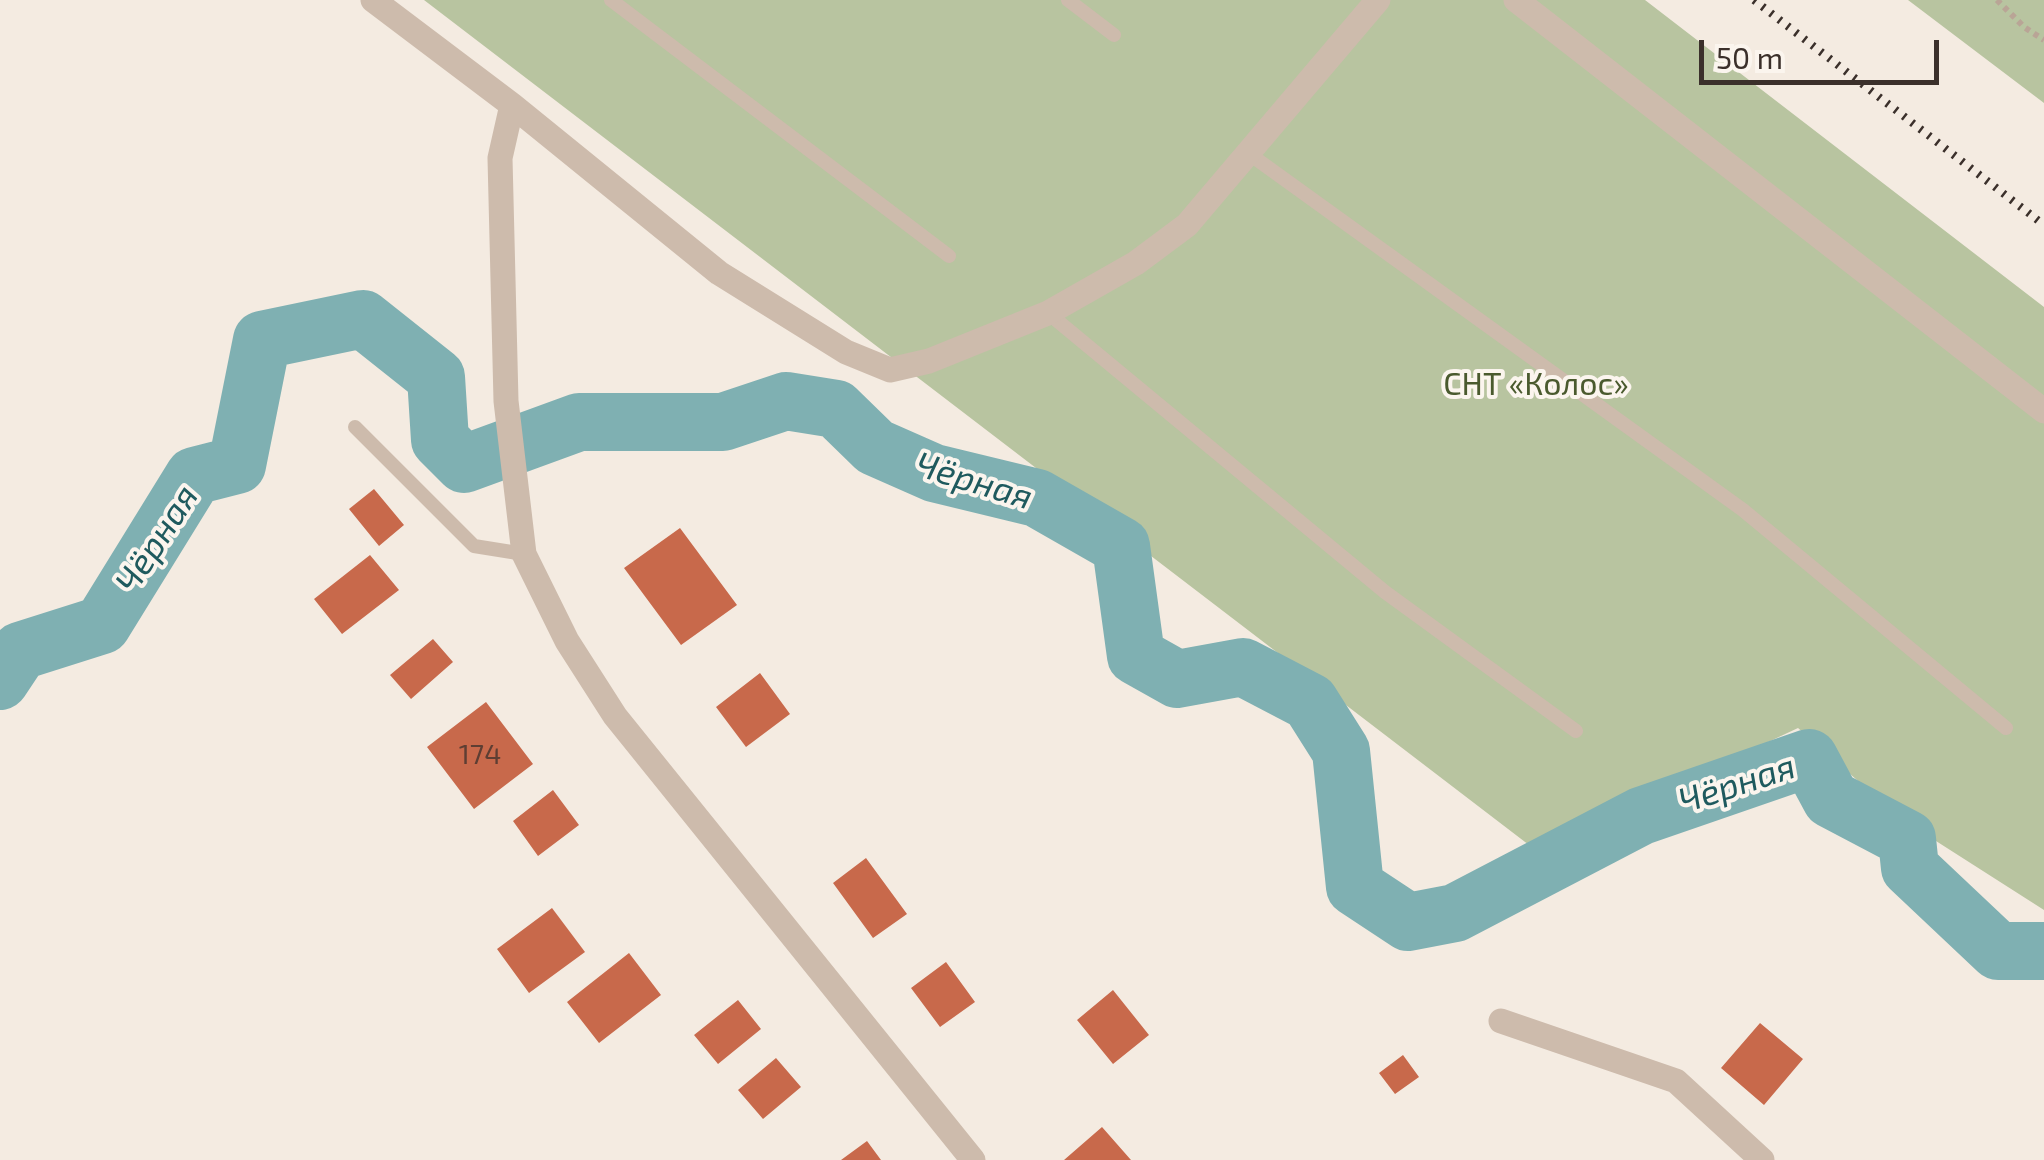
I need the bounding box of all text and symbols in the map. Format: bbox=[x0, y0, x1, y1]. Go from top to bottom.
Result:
scale bar bbox=[1704, 20, 1944, 82]
text: 50 m bbox=[1716, 39, 1783, 75]
park label: СНТ «Колос» bbox=[1443, 365, 1629, 403]
water label: Чёрная bbox=[910, 443, 1038, 519]
water label: Чёрная bbox=[107, 477, 207, 601]
house number: 174 bbox=[459, 738, 501, 772]
water label: Чёрная bbox=[1673, 745, 1801, 823]

